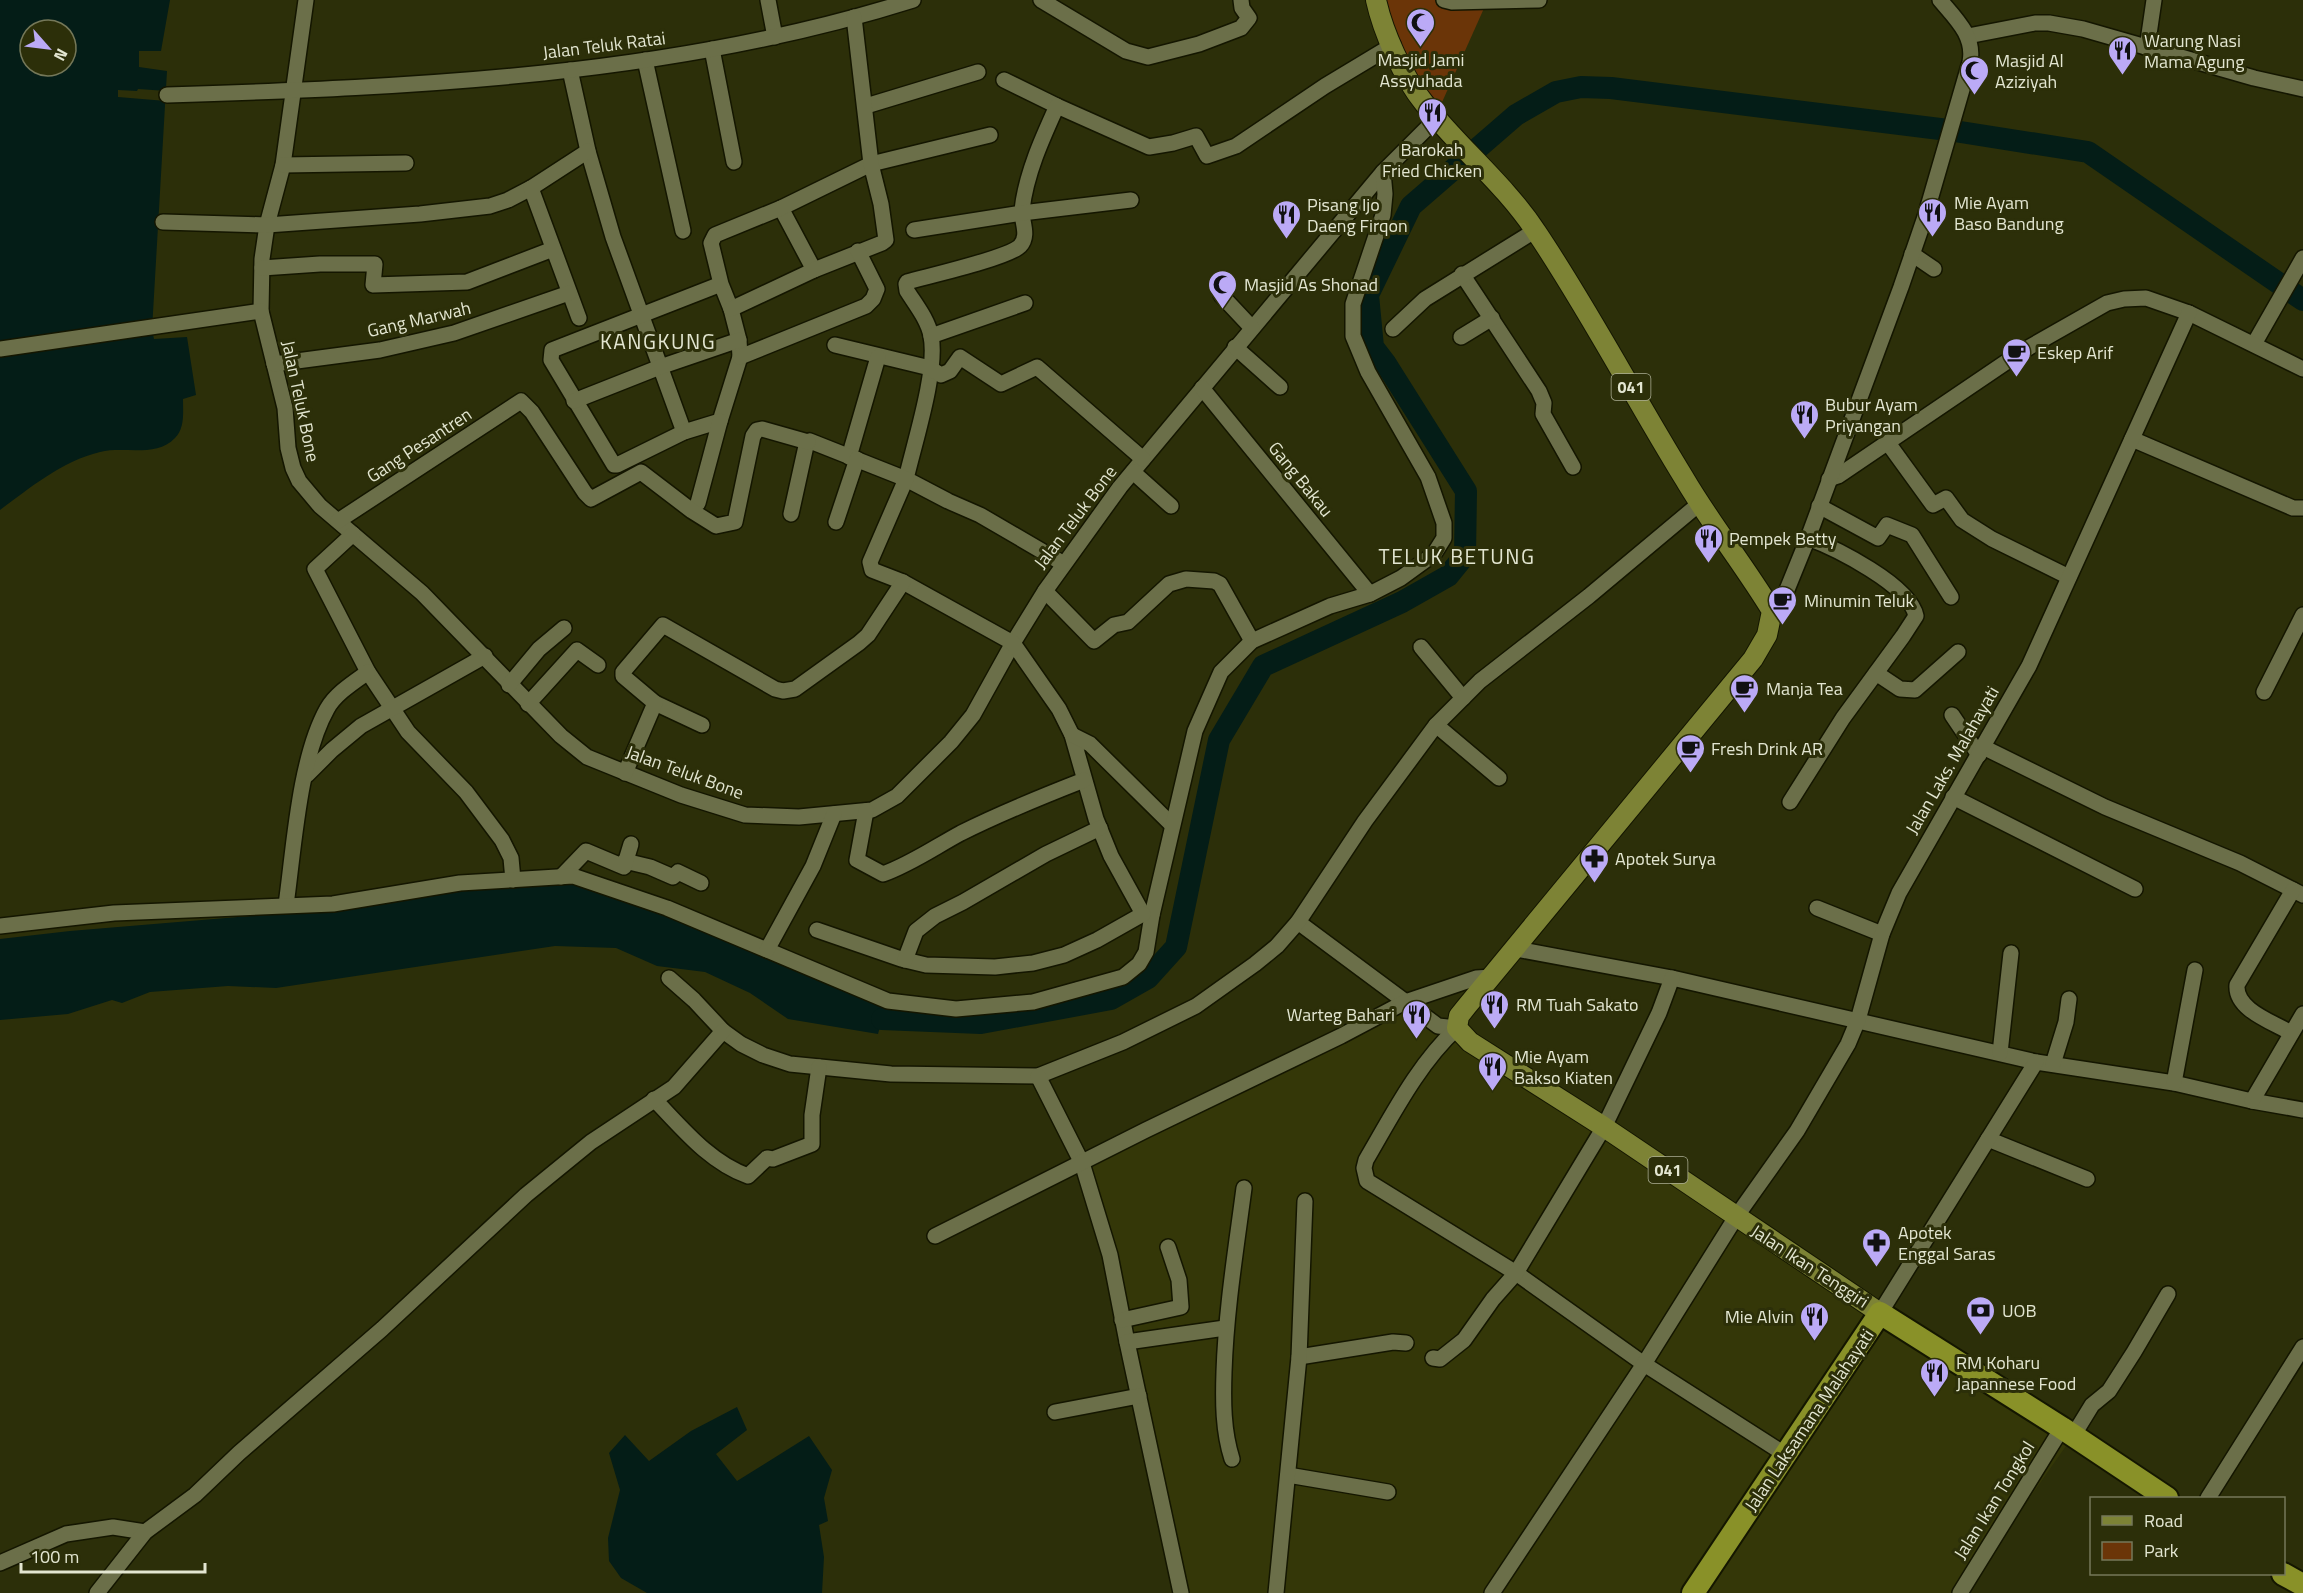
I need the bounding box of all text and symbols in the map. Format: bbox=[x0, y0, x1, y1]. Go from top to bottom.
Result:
mosque icon: Masjid Jami Assyuhada bbox=[1405, 6, 1437, 48]
north arrow bbox=[18, 18, 78, 78]
street label: Jalan Teluk Ratai bbox=[541, 24, 667, 66]
place label: Warung Nasi Mama Agung bbox=[2144, 27, 2244, 75]
restaurant icon: Warung Nasi Mama Agung bbox=[2107, 34, 2139, 76]
text: N bbox=[48, 45, 74, 66]
place label: Masjid Jami Assyuhada bbox=[1377, 46, 1465, 94]
place label: Masjid Al Aziziyah bbox=[1995, 47, 2064, 95]
mosque icon: Masjid Al Aziziyah bbox=[1958, 54, 1990, 96]
restaurant icon: Barokah Fried Chicken bbox=[1416, 96, 1448, 138]
place label: Barokah Fried Chicken bbox=[1382, 136, 1482, 184]
place label: Mie Ayam Baso Bandung bbox=[1954, 189, 2064, 237]
place label: Pisang Ijo Daeng Firqon bbox=[1307, 191, 1408, 239]
restaurant icon: Mie Ayam Baso Bandung bbox=[1917, 196, 1949, 238]
restaurant icon: Pisang Ijo Daeng Firqon bbox=[1270, 198, 1302, 240]
mosque icon: Masjid As Shonad bbox=[1207, 268, 1239, 310]
place label: Masjid As Shonad bbox=[1244, 271, 1378, 298]
street label: Gang Marwah bbox=[364, 294, 474, 344]
district label: KANGKUNG bbox=[600, 325, 716, 357]
cafe icon: Eskep Arif bbox=[2000, 336, 2032, 378]
street label: Jalan Teluk Bone bbox=[275, 338, 327, 464]
place label: Eskep Arif bbox=[2037, 339, 2113, 366]
road number: 041 bbox=[1612, 374, 1650, 400]
place label: Bubur Ayam Priyangan bbox=[1825, 391, 1918, 439]
restaurant icon: Bubur Ayam Priyangan bbox=[1788, 398, 1820, 440]
street label: Gang Pesantren bbox=[361, 401, 477, 489]
street label: Gang Bakau bbox=[1262, 435, 1340, 523]
street label: Jalan Teluk Bone bbox=[1027, 460, 1123, 574]
restaurant icon: Pempek Betty bbox=[1692, 522, 1724, 564]
place label: Pempek Betty bbox=[1729, 525, 1837, 552]
district label: TELUK BETUNG bbox=[1379, 540, 1535, 572]
cafe icon: Minumin Teluk bbox=[1767, 584, 1799, 626]
place label: Minumin Teluk bbox=[1804, 587, 1915, 614]
cafe icon: Manja Tea bbox=[1729, 672, 1761, 714]
place label: Manja Tea bbox=[1766, 675, 1843, 702]
street label: Jalan Laks. Malahayati bbox=[1899, 681, 2005, 839]
cafe icon: Fresh Drink AR bbox=[1674, 732, 1706, 774]
place label: Fresh Drink AR bbox=[1711, 735, 1823, 762]
street label: Jalan Teluk Bone bbox=[622, 738, 748, 806]
pharmacy icon: Apotek Surya bbox=[1578, 842, 1610, 884]
place label: Apotek Surya bbox=[1615, 845, 1716, 872]
restaurant icon: RM Tuah Sakato bbox=[1479, 988, 1511, 1030]
place label: RM Tuah Sakato bbox=[1516, 991, 1638, 1018]
restaurant icon: Warteg Bahari bbox=[1400, 998, 1432, 1040]
place label: Warteg Bahari bbox=[1286, 1001, 1395, 1028]
place label: Mie Ayam Bakso Kiaten bbox=[1514, 1043, 1613, 1091]
restaurant icon: Mie Ayam Bakso Kiaten bbox=[1477, 1050, 1509, 1092]
road number: 041 bbox=[1648, 1157, 1688, 1183]
street label: Jalan Ikan Tenggiri bbox=[1746, 1218, 1874, 1314]
place label: Apotek Enggal Saras bbox=[1898, 1219, 1996, 1267]
pharmacy icon: Apotek Enggal Saras bbox=[1861, 1226, 1893, 1268]
bank icon: UOB bbox=[1965, 1294, 1997, 1336]
place label: UOB bbox=[2002, 1297, 2037, 1324]
restaurant icon: Mie Alvin bbox=[1799, 1300, 1831, 1342]
place label: Mie Alvin bbox=[1725, 1303, 1794, 1330]
street label: Jalan Laksamana Malahayati bbox=[1738, 1323, 1880, 1517]
place label: RM Koharu Japannese Food bbox=[1956, 1349, 2076, 1397]
restaurant icon: RM Koharu Japannese Food bbox=[1919, 1356, 1951, 1398]
street label: Jalan Ikan Tongkol bbox=[1947, 1436, 2041, 1564]
legend bbox=[2090, 1497, 2285, 1575]
text: Road bbox=[2144, 1507, 2183, 1534]
scale bar bbox=[21, 1536, 206, 1574]
text: Park bbox=[2144, 1537, 2179, 1564]
text: 100 m bbox=[30, 1543, 79, 1570]

